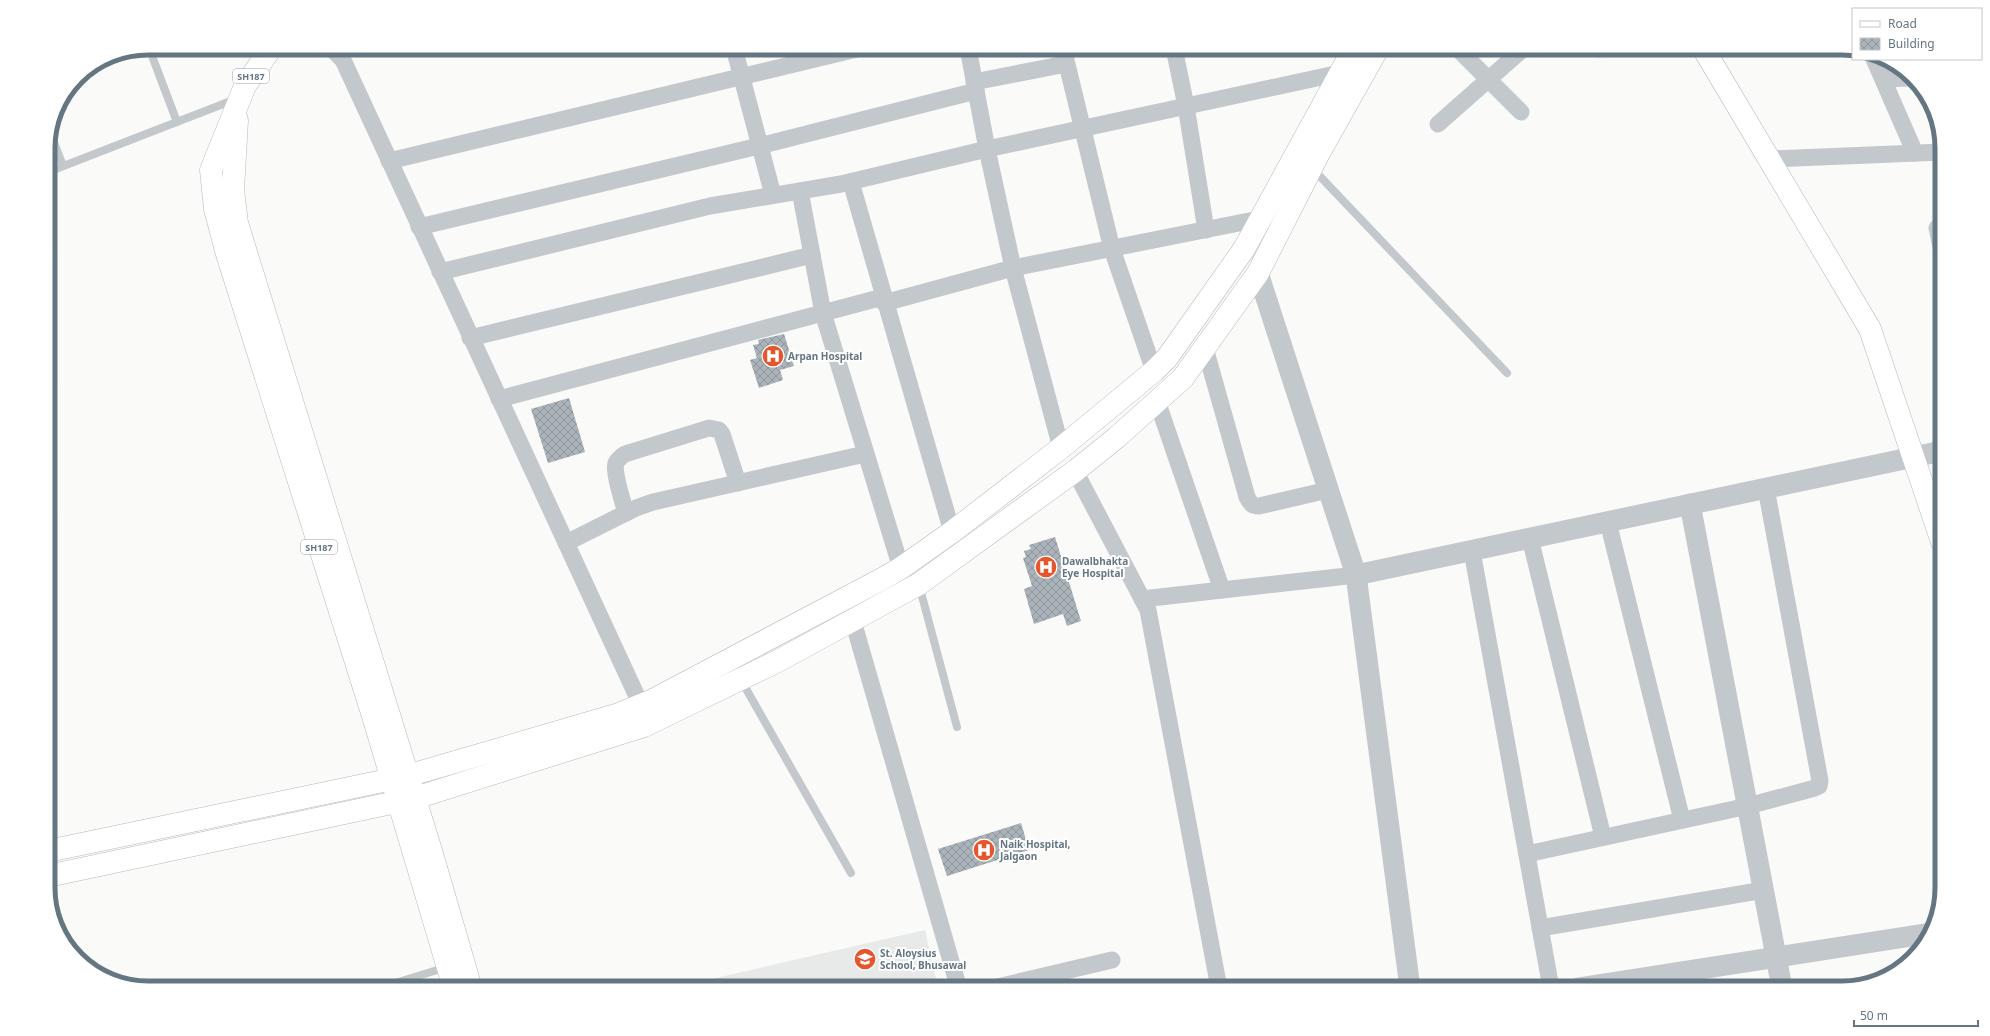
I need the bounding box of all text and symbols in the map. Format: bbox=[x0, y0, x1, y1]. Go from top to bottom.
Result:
legend bbox=[1852, 8, 1982, 60]
text: Road bbox=[1888, 15, 1917, 32]
text: Building bbox=[1888, 35, 1935, 52]
road number: SH187 bbox=[233, 69, 269, 83]
hospital icon: Arpan Hospital bbox=[760, 343, 786, 369]
place label: Arpan Hospital bbox=[788, 349, 862, 363]
road number: SH187 bbox=[301, 540, 337, 554]
hospital icon: Dawalbhakta Eye Hospital bbox=[1033, 554, 1059, 580]
place label: Dawalbhakta Eye Hospital bbox=[1062, 554, 1128, 580]
hospital icon: Naik Hospital, Jalgaon bbox=[971, 837, 997, 863]
place label: Naik Hospital, Jalgaon bbox=[999, 837, 1070, 863]
school or university icon: St. Aloysius School, Bhusawal bbox=[852, 946, 878, 972]
place label: St. Aloysius School, Bhusawal bbox=[880, 946, 966, 972]
scale bar bbox=[1854, 1002, 1978, 1028]
text: 50 m bbox=[1860, 1007, 1888, 1024]

